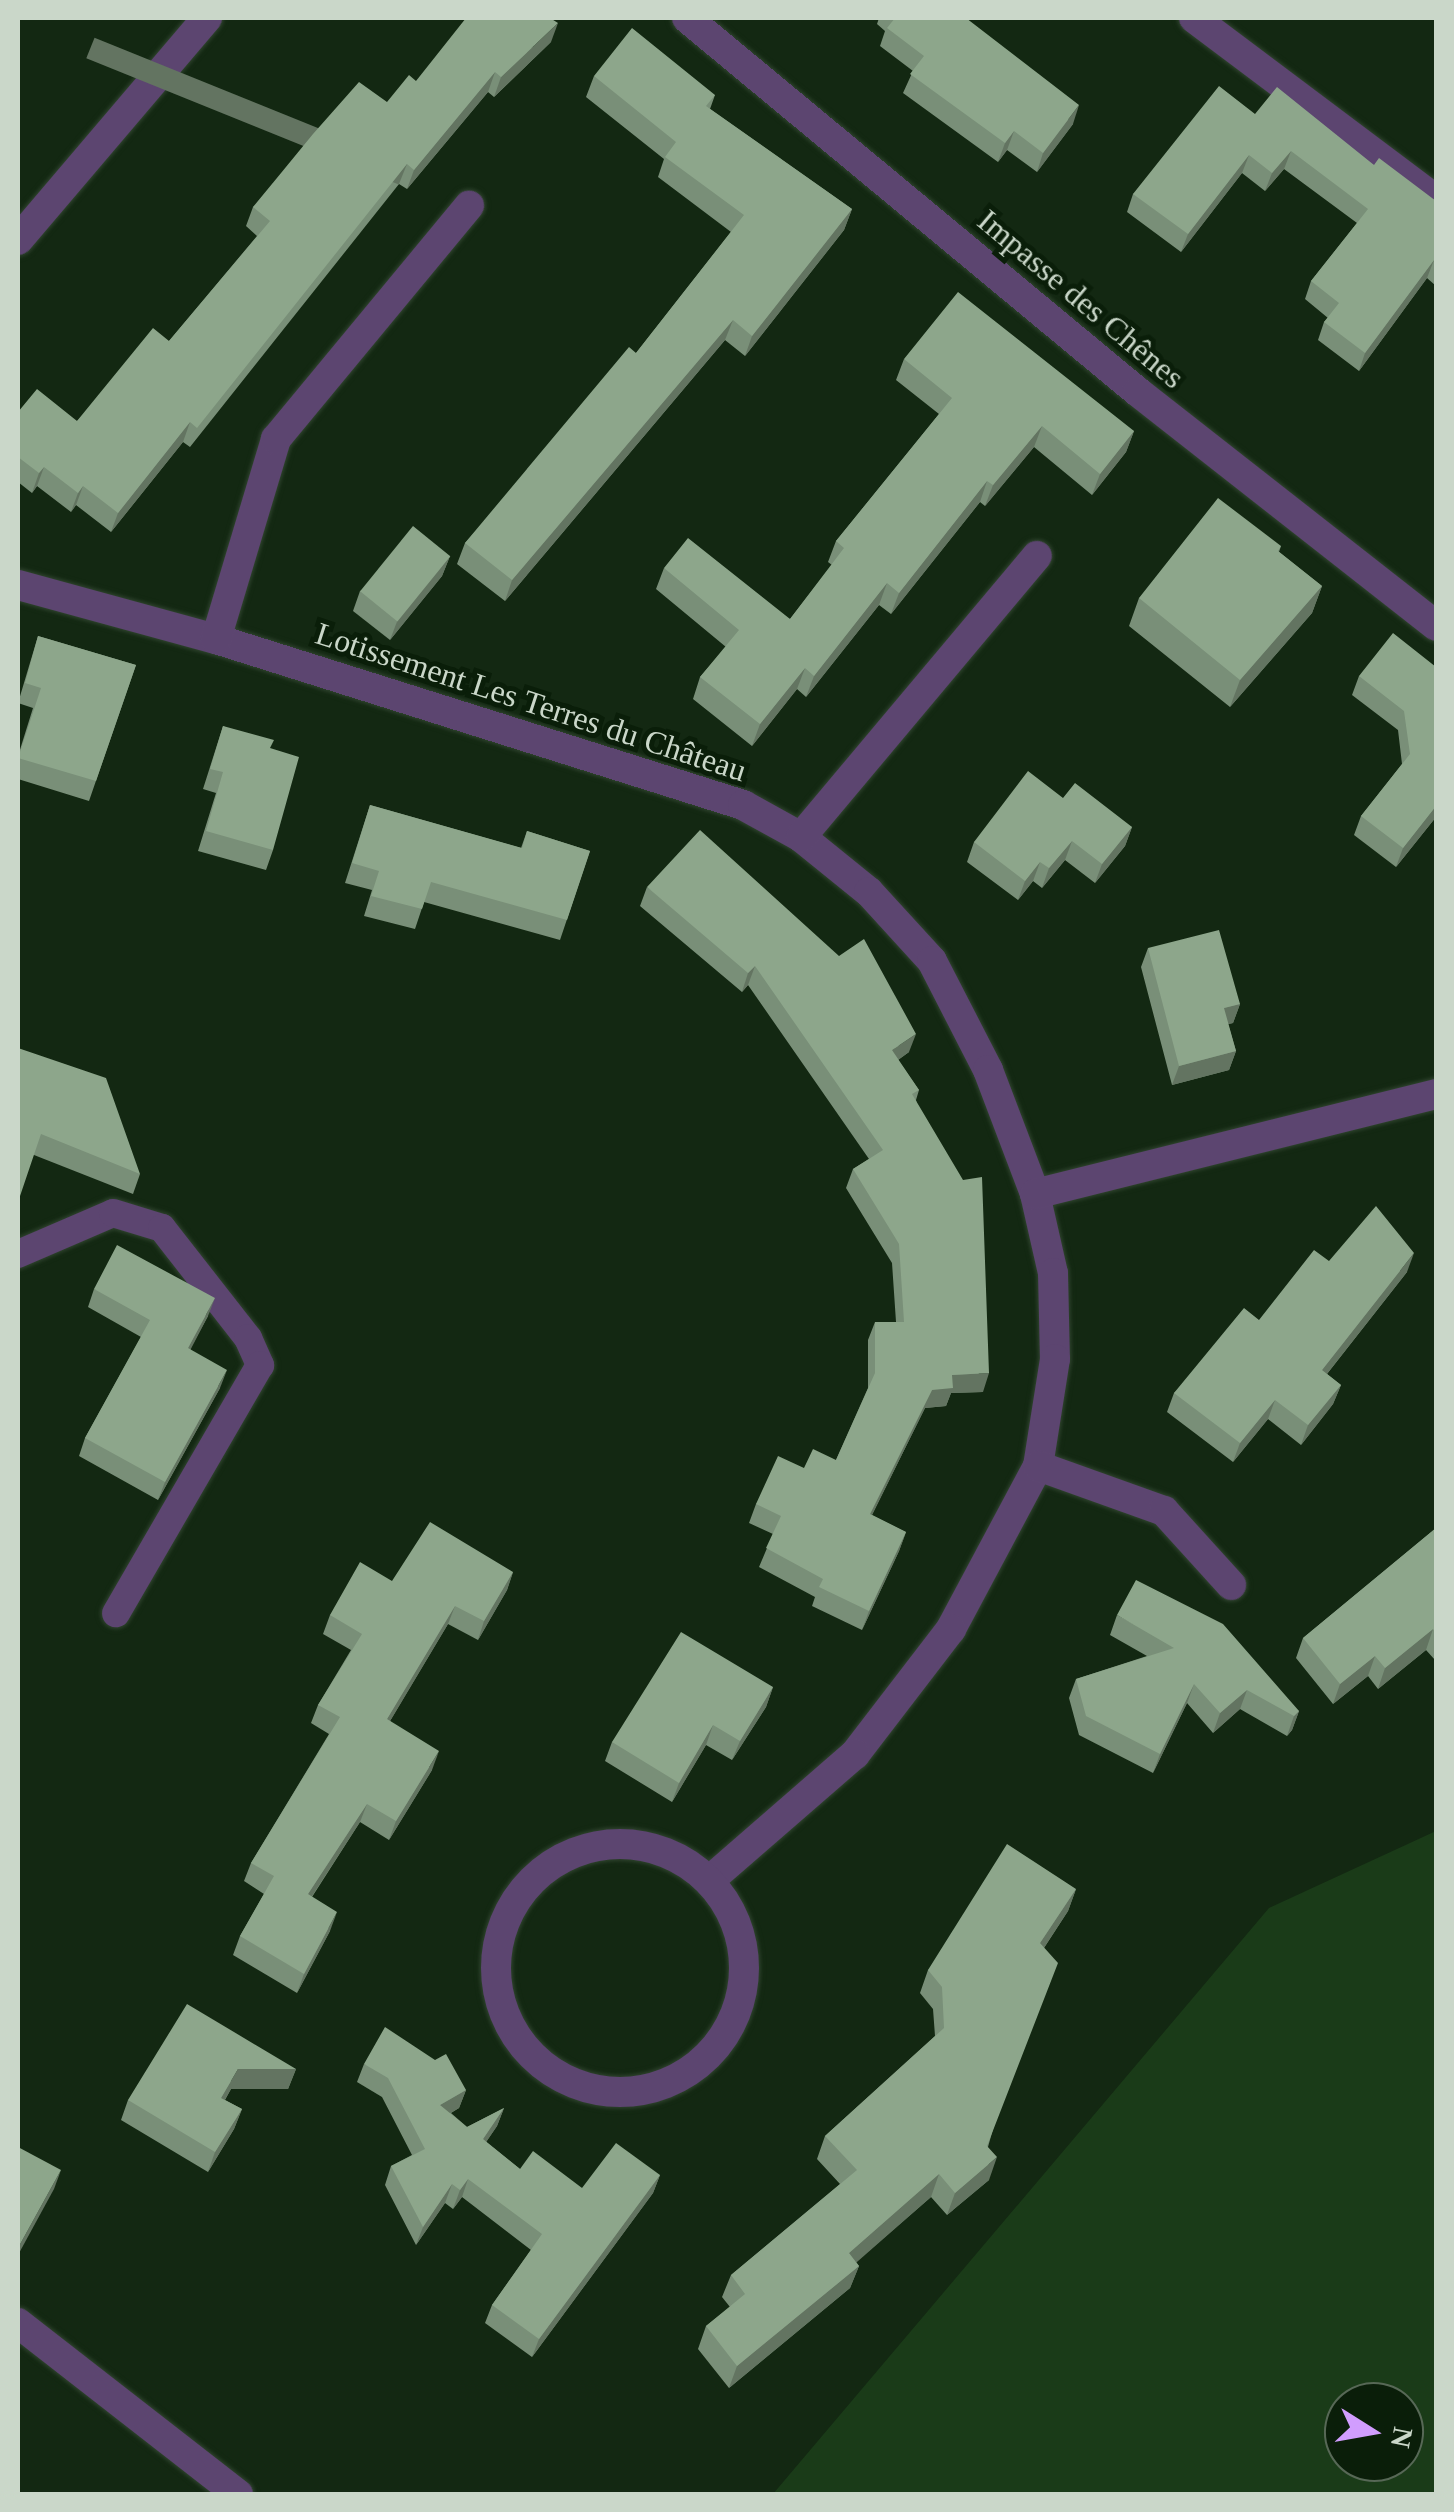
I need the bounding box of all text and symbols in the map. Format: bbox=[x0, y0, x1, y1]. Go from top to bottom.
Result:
street label: Impasse des Chênes bbox=[970, 201, 1192, 397]
street label: Lotissement Les Terres du Château bbox=[311, 614, 751, 790]
north arrow bbox=[1324, 2382, 1424, 2482]
text: N bbox=[1385, 2425, 1419, 2450]

